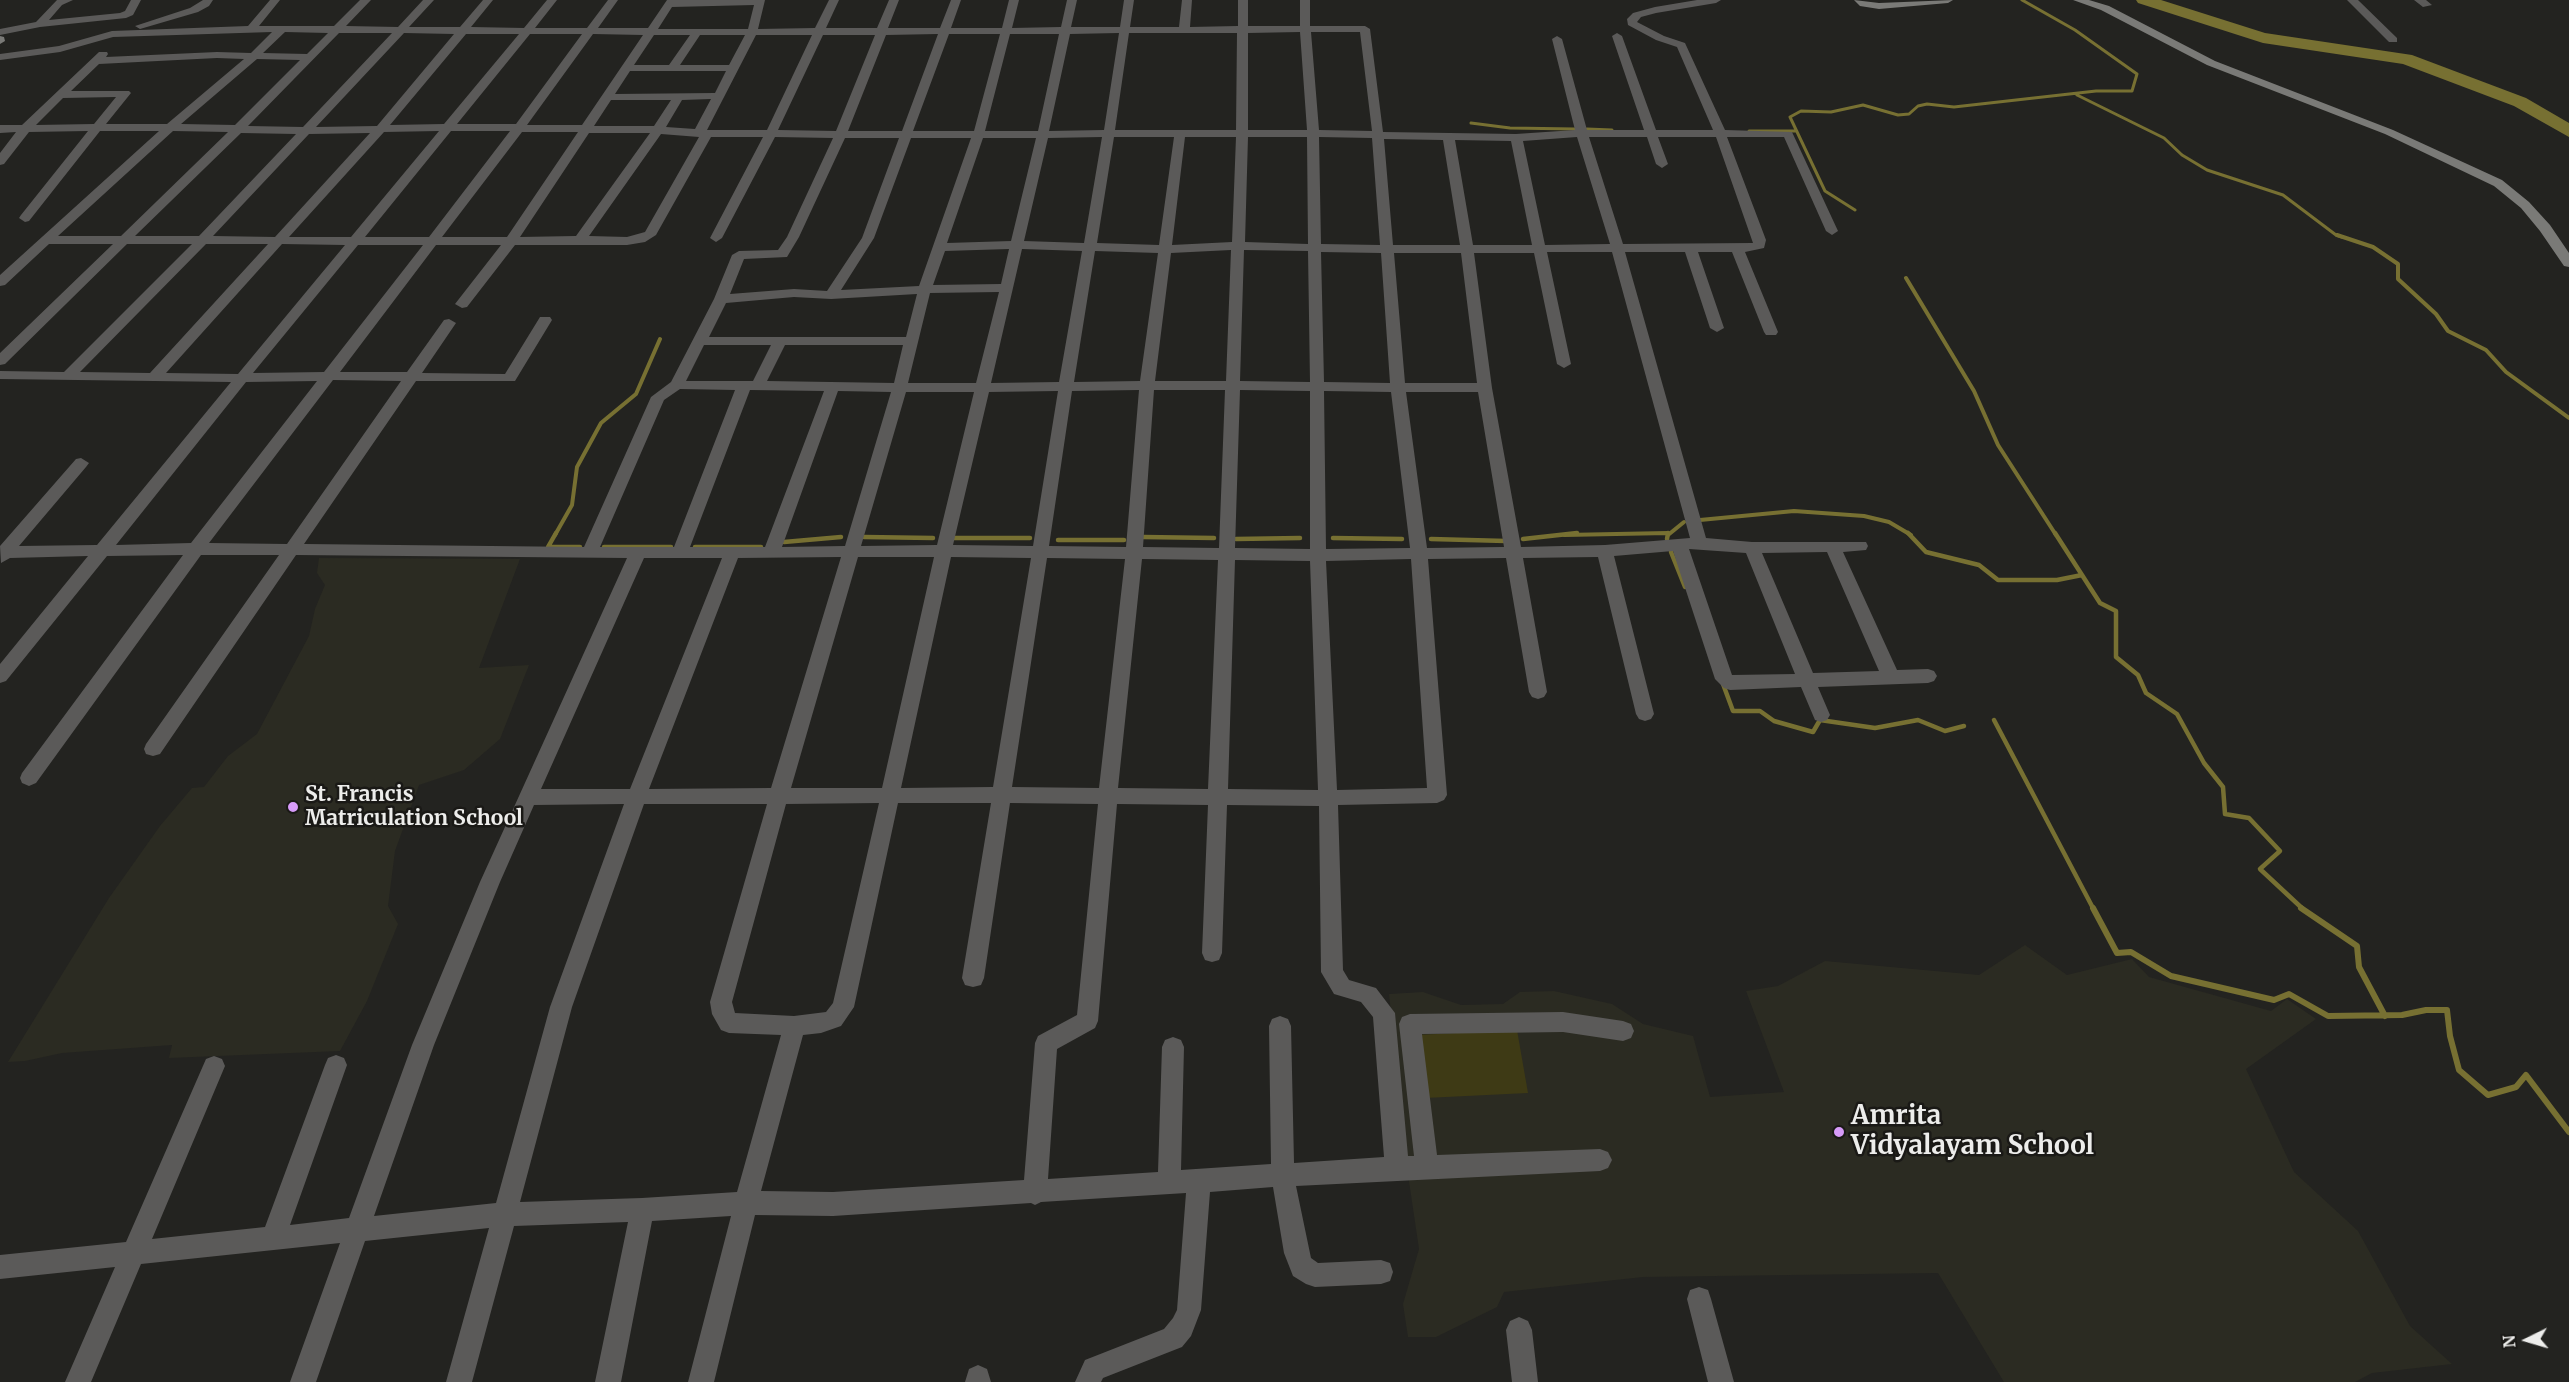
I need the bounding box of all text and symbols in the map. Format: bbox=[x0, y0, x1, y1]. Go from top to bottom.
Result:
place label: St. Francis Matriculation School bbox=[305, 782, 523, 832]
marker: St. Francis Matriculation School bbox=[286, 800, 300, 814]
place label: Amrita Vidyalayam School bbox=[1851, 1101, 2094, 1162]
marker: Amrita Vidyalayam School bbox=[1832, 1125, 1846, 1139]
north arrow bbox=[2497, 1310, 2557, 1370]
text: N bbox=[2499, 1334, 2520, 1349]

